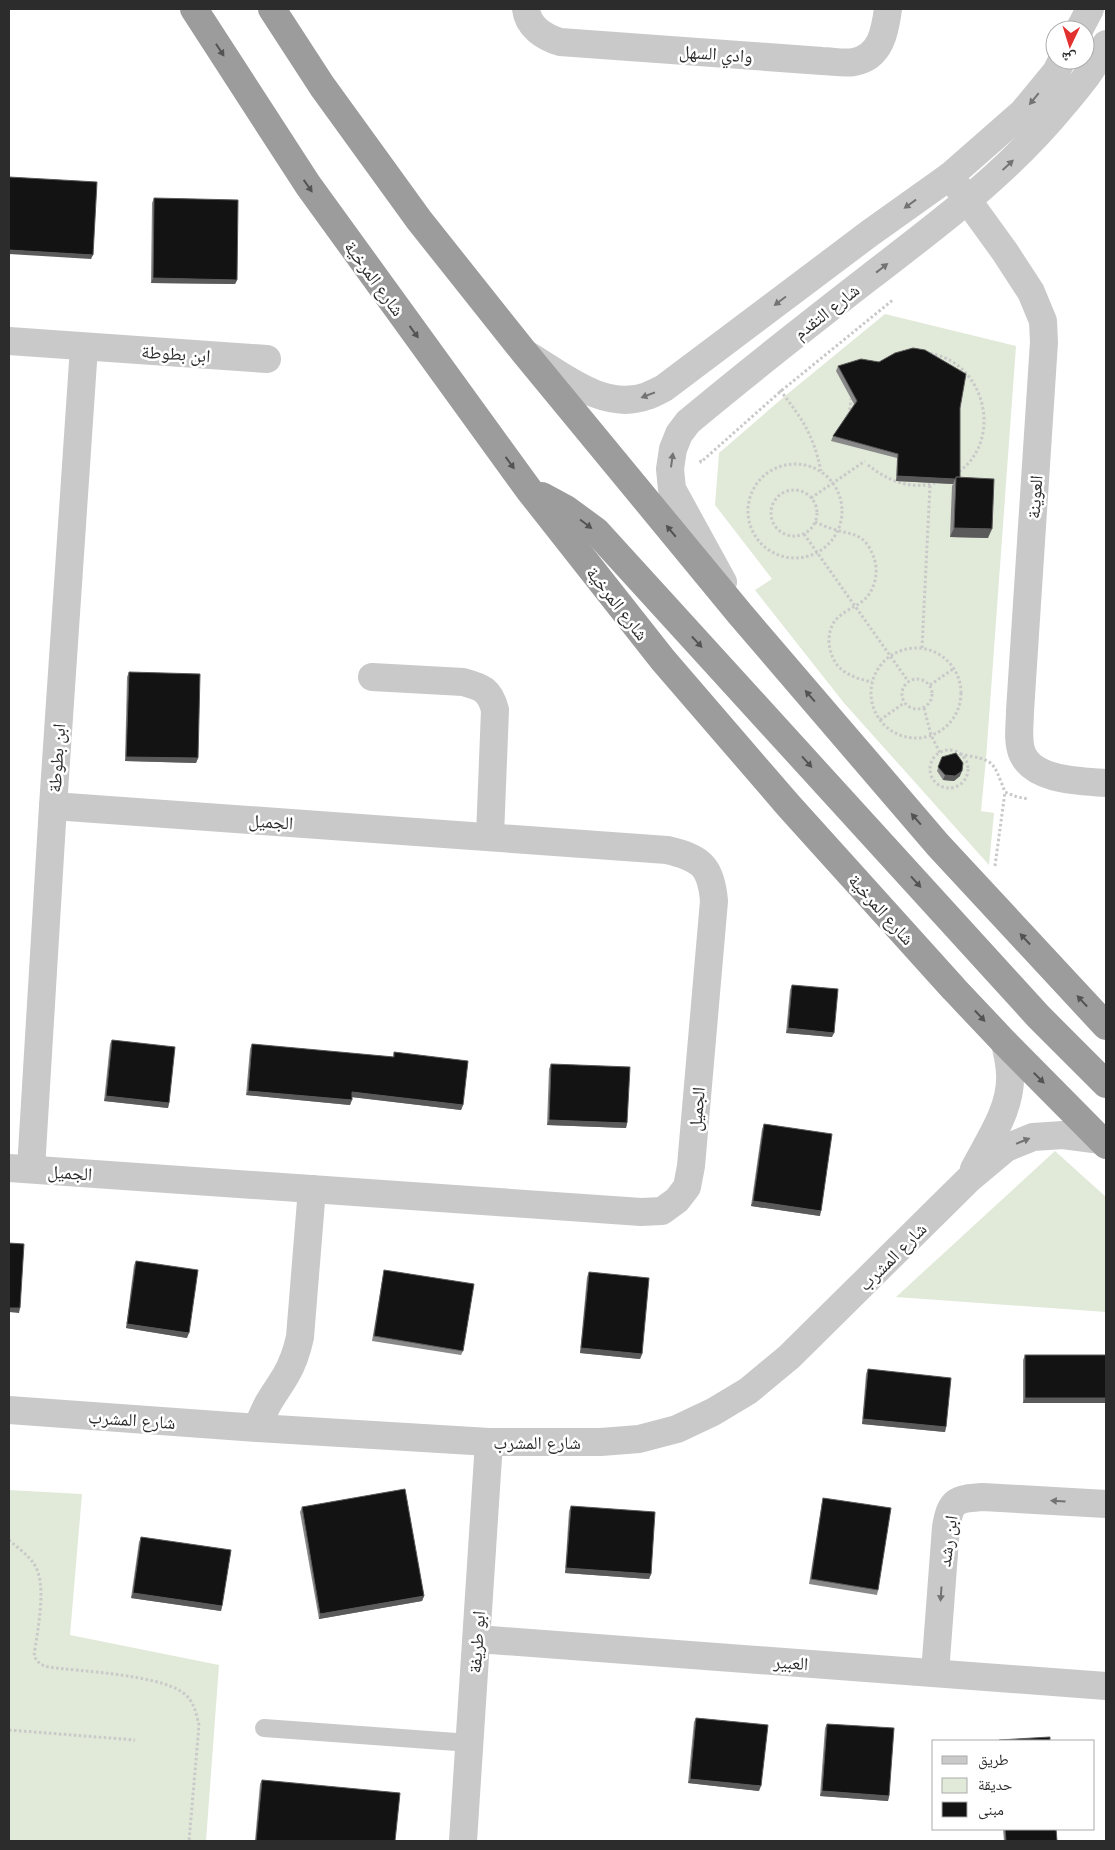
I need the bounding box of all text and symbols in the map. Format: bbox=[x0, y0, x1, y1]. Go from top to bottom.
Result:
north arrow bbox=[1045, 20, 1095, 70]
street label: وادي السهل bbox=[678, 38, 753, 71]
one-way arrow bbox=[215, 43, 225, 56]
text: ش bbox=[1061, 48, 1077, 68]
one-way arrow bbox=[1028, 92, 1039, 105]
one-way arrow bbox=[1001, 159, 1013, 171]
one-way arrow bbox=[303, 179, 313, 193]
one-way arrow bbox=[903, 199, 917, 209]
street label: شارع المرخية bbox=[339, 235, 411, 321]
one-way arrow bbox=[875, 263, 889, 273]
street label: شارع التقدم bbox=[788, 278, 865, 345]
one-way arrow bbox=[773, 296, 787, 306]
one-way arrow bbox=[409, 325, 419, 339]
street label: ابن بطوطة bbox=[141, 339, 211, 367]
one-way arrow bbox=[640, 391, 655, 399]
one-way arrow bbox=[668, 452, 676, 468]
one-way arrow bbox=[505, 456, 515, 470]
street label: العوينة bbox=[1021, 474, 1047, 520]
one-way arrow bbox=[579, 518, 592, 529]
one-way arrow bbox=[666, 525, 677, 538]
street label: شارع المرخية bbox=[582, 561, 654, 645]
one-way arrow bbox=[691, 635, 703, 647]
one-way arrow bbox=[804, 690, 816, 702]
street label: ابن بطوطة bbox=[42, 723, 70, 793]
one-way arrow bbox=[801, 755, 813, 767]
street label: الجميل bbox=[248, 807, 294, 835]
one-way arrow bbox=[910, 812, 921, 825]
street label: شارع المرخية bbox=[844, 868, 920, 950]
one-way arrow bbox=[910, 875, 922, 887]
one-way arrow bbox=[1019, 934, 1031, 946]
one-way arrow bbox=[1076, 995, 1088, 1007]
one-way arrow bbox=[974, 1010, 985, 1023]
one-way arrow bbox=[1033, 1072, 1045, 1084]
street label: الجميل bbox=[682, 1086, 710, 1132]
one-way arrow bbox=[1016, 1137, 1030, 1145]
street label: الجميل bbox=[47, 1158, 93, 1186]
street label: شارع المشرب bbox=[853, 1217, 931, 1295]
street label: شارع المشرب bbox=[88, 1404, 176, 1434]
street label: شارع المشرب bbox=[493, 1430, 581, 1454]
one-way arrow bbox=[1049, 1497, 1065, 1505]
street label: ابن رشد bbox=[932, 1514, 962, 1568]
one-way arrow bbox=[936, 1586, 944, 1602]
street label: ابو طريفة bbox=[462, 1610, 490, 1674]
street label: العبير bbox=[772, 1649, 809, 1675]
legend bbox=[932, 1740, 1095, 1830]
text: طريق bbox=[978, 1749, 1009, 1770]
text: حديقة bbox=[978, 1774, 1013, 1794]
text: مبنى bbox=[978, 1799, 1004, 1820]

